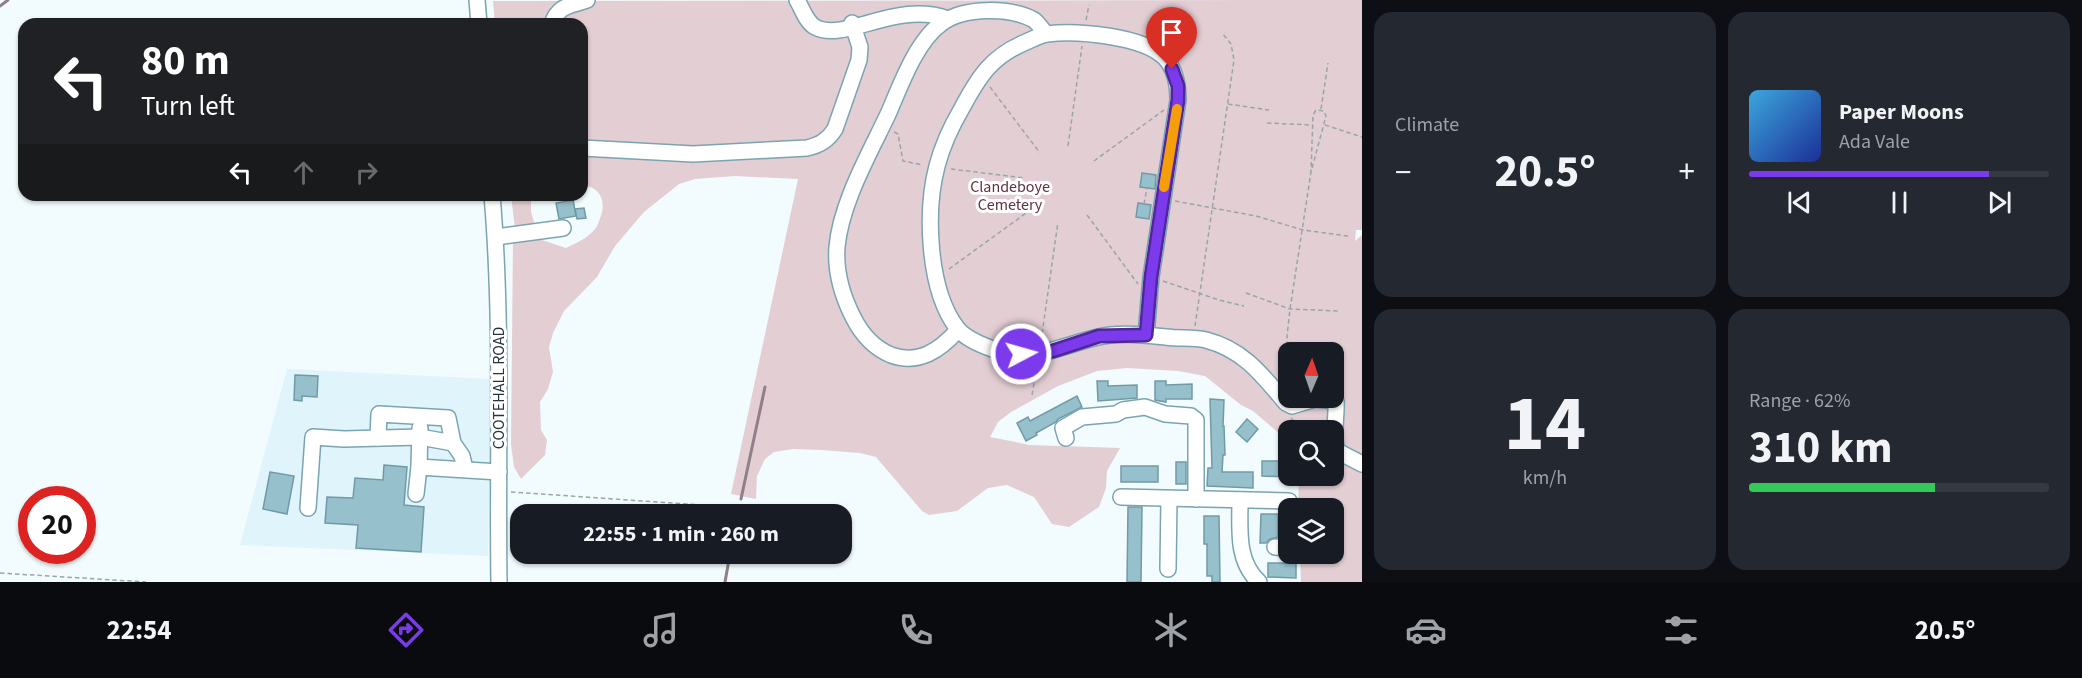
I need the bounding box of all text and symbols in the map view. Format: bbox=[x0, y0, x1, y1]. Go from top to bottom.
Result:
pin bbox=[1146, 7, 1197, 69]
icon: arrive bbox=[1155, 16, 1188, 49]
text: 80 m bbox=[141, 31, 230, 91]
icon: left bbox=[42, 42, 120, 120]
text: Turn left bbox=[141, 87, 235, 126]
text: Paper Moons bbox=[1839, 96, 1964, 128]
text: Climate bbox=[1395, 111, 1459, 139]
text: Ada Vale bbox=[1839, 128, 1910, 156]
text: 20.5° bbox=[1494, 140, 1596, 204]
text: − bbox=[1395, 149, 1411, 196]
text: + bbox=[1679, 149, 1695, 196]
icon: left bbox=[224, 156, 257, 189]
icon: ahead bbox=[287, 156, 320, 189]
icon: right bbox=[350, 156, 383, 189]
park label: Clandeboye Cemetery bbox=[970, 176, 1050, 216]
icon: previous bbox=[1783, 186, 1816, 219]
icon: pause bbox=[1883, 186, 1916, 219]
icon: next bbox=[1983, 186, 2016, 219]
position arrow bbox=[989, 322, 1053, 386]
street label: COOTEHALL ROAD bbox=[488, 327, 510, 449]
north arrow bbox=[1278, 342, 1344, 408]
map controls bbox=[1278, 342, 1344, 564]
text: 14 bbox=[1504, 369, 1586, 480]
text: Range · 62% bbox=[1749, 387, 1850, 415]
text: 310 km bbox=[1749, 416, 1893, 480]
button: search bbox=[1278, 420, 1344, 486]
text: km/h bbox=[1523, 464, 1567, 492]
speed limit sign: 20 bbox=[18, 486, 96, 564]
button: layers bbox=[1278, 498, 1344, 564]
text: 22:55 · 1 min · 260 m bbox=[583, 518, 779, 550]
icon: directions bbox=[385, 609, 427, 651]
icon: music bbox=[640, 609, 682, 651]
icon: phone bbox=[895, 609, 937, 651]
icon: climate bbox=[1150, 609, 1192, 651]
icon: car bbox=[1405, 609, 1447, 651]
icon: filters bbox=[1660, 609, 1702, 651]
text: 22:54 bbox=[107, 611, 172, 650]
text: 20.5° bbox=[1915, 611, 1975, 650]

